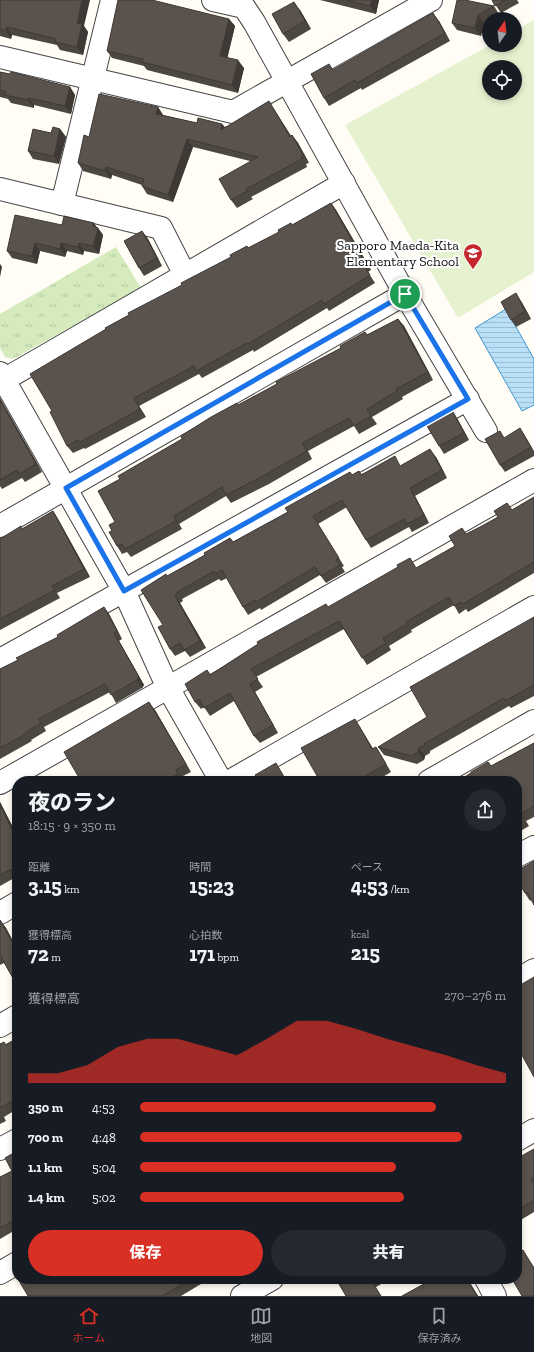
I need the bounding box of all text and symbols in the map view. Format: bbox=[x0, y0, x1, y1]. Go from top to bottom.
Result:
north arrow bbox=[482, 12, 522, 52]
map controls bbox=[482, 12, 522, 100]
button: locate bbox=[482, 60, 522, 100]
place label: Sapporo Maeda-Kita Elementary School bbox=[337, 237, 459, 270]
school or university icon: Sapporo Maeda-Kita Elementary School bbox=[462, 242, 484, 270]
pin bbox=[388, 277, 422, 311]
icon: arrive bbox=[394, 283, 416, 305]
text: 夜のラン bbox=[28, 789, 116, 816]
button: share bbox=[464, 789, 506, 831]
text: 18:15 · 9 × 350 m bbox=[28, 818, 116, 833]
text: 距離 bbox=[28, 861, 50, 874]
text: 時間 bbox=[189, 861, 211, 874]
text: ペース bbox=[351, 861, 383, 874]
text: 3.15 bbox=[28, 874, 62, 898]
text: 15:23 bbox=[189, 874, 234, 898]
text: 4:53 bbox=[351, 874, 388, 898]
text: km bbox=[62, 883, 79, 896]
text: /km bbox=[388, 883, 410, 896]
text: kcal bbox=[351, 928, 370, 941]
text: 獲得標高 bbox=[28, 929, 72, 942]
text: 心拍数 bbox=[189, 929, 222, 942]
text: 215 bbox=[351, 941, 380, 965]
text: 72 bbox=[28, 942, 49, 966]
text: 171 bbox=[189, 942, 215, 966]
text: m bbox=[49, 951, 61, 964]
text: bpm bbox=[215, 951, 239, 964]
text: 270–276 m bbox=[444, 988, 506, 1003]
text: 獲得標高 bbox=[28, 991, 80, 1006]
text: 350 m bbox=[28, 1100, 63, 1115]
text: 4:53 bbox=[92, 1100, 115, 1115]
text: 700 m bbox=[28, 1130, 63, 1145]
text: 4:48 bbox=[92, 1130, 116, 1145]
text: 1.1 km bbox=[28, 1160, 62, 1175]
text: 5:04 bbox=[92, 1160, 116, 1175]
text: 1.4 km bbox=[28, 1190, 65, 1205]
text: 5:02 bbox=[92, 1190, 116, 1205]
button: 保存 bbox=[28, 1230, 263, 1276]
button: 共有 bbox=[271, 1230, 506, 1276]
tab: ホーム bbox=[73, 1305, 105, 1345]
tab: 地図 bbox=[250, 1305, 272, 1345]
tab: 保存済み bbox=[417, 1305, 461, 1345]

